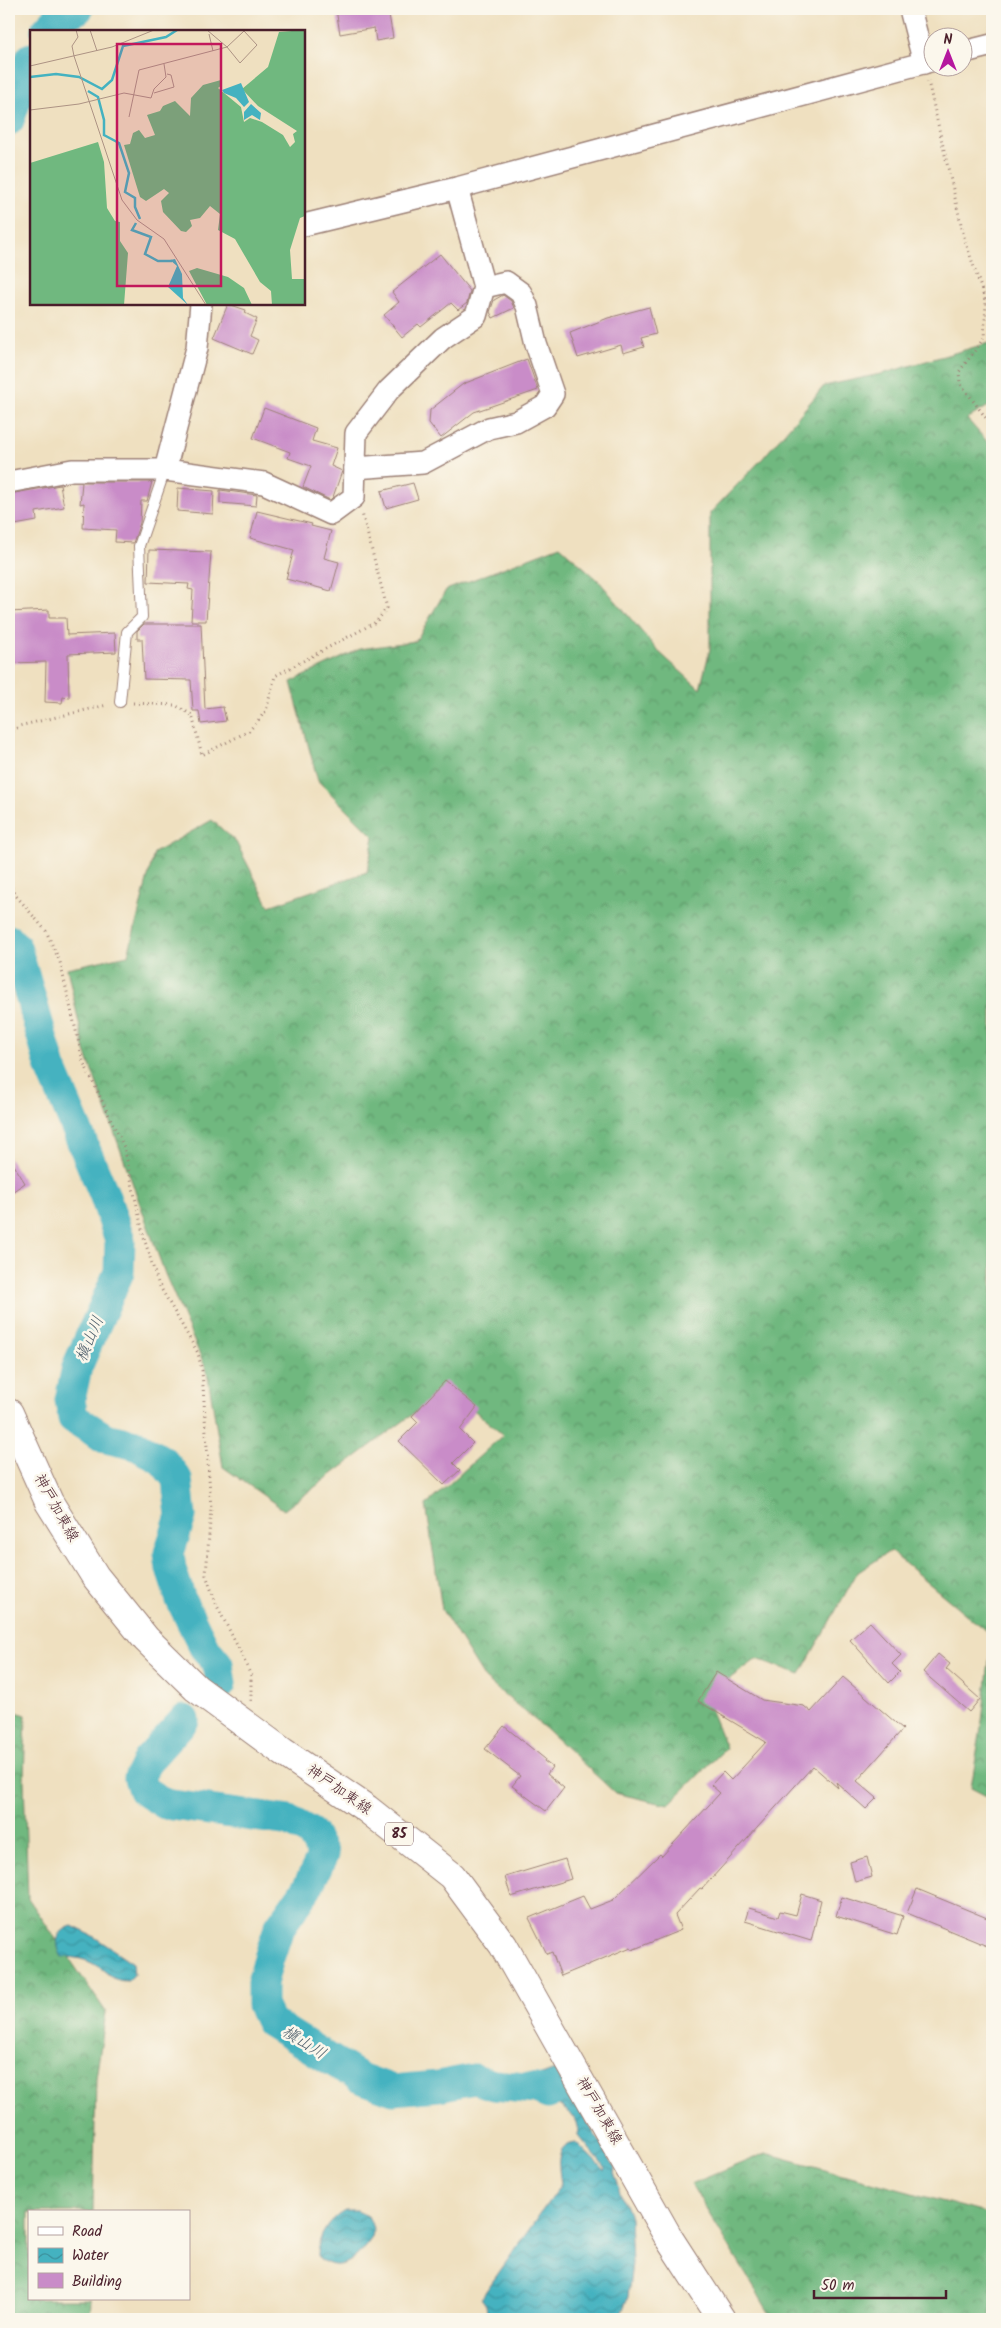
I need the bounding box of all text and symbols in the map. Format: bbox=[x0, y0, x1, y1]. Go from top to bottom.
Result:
north arrow bbox=[924, 28, 974, 78]
text: N bbox=[944, 29, 953, 51]
inset map bbox=[30, 30, 305, 305]
water label: 槇山川 bbox=[69, 1312, 111, 1366]
street label: 神戸加東線 bbox=[27, 1469, 85, 1547]
street label: 神戸加東線 bbox=[301, 1759, 377, 1821]
road number: 85 bbox=[385, 1822, 413, 1846]
water label: 槇山川 bbox=[277, 2020, 331, 2066]
street label: 神戸加東線 bbox=[570, 2073, 628, 2149]
legend bbox=[28, 2210, 190, 2300]
text: Road bbox=[72, 2220, 103, 2244]
text: Water bbox=[72, 2244, 109, 2268]
scale bar bbox=[814, 2268, 946, 2300]
text: Building bbox=[72, 2270, 122, 2294]
text: 50 m bbox=[821, 2274, 855, 2298]

